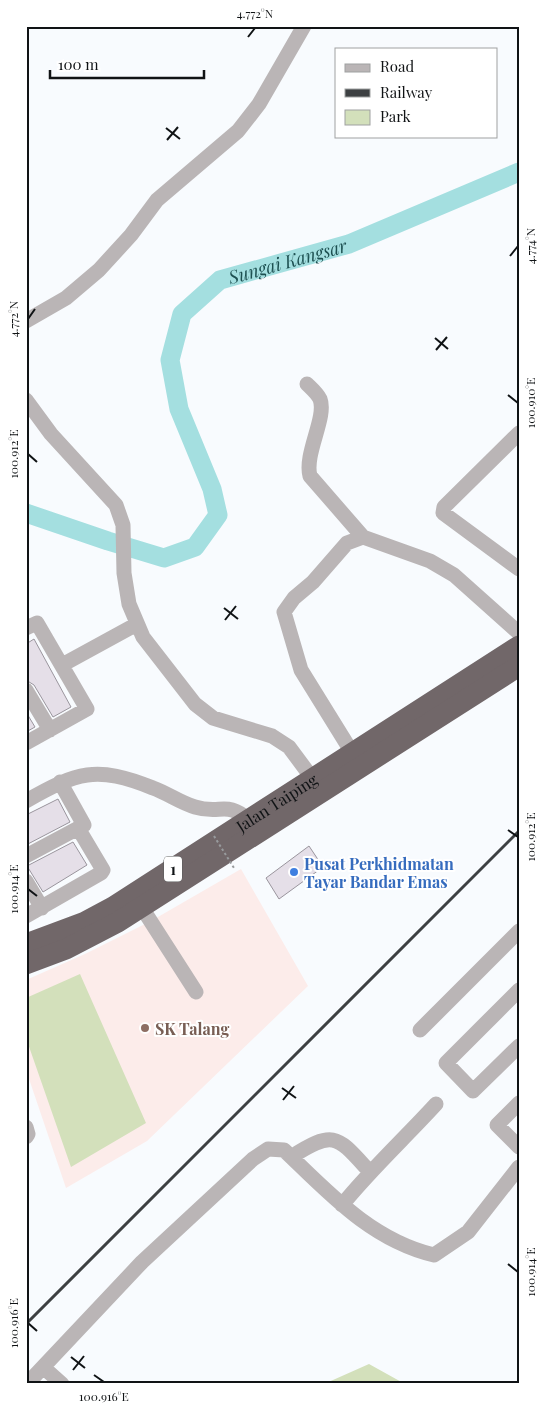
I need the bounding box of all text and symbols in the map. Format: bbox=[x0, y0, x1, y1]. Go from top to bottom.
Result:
text: 4.772°N bbox=[237, 5, 274, 21]
scale bar bbox=[50, 48, 204, 80]
legend bbox=[335, 48, 498, 138]
text: 100 m bbox=[58, 54, 99, 74]
text: Road bbox=[380, 56, 414, 76]
text: Railway bbox=[380, 82, 433, 102]
text: Park bbox=[380, 106, 412, 126]
text: 4.774°N bbox=[522, 227, 538, 264]
water label: Sungai Kangsar bbox=[224, 233, 351, 289]
text: 4.772°N bbox=[5, 300, 21, 337]
text: 100.910°E bbox=[522, 378, 538, 428]
text: 100.912°E bbox=[5, 429, 21, 479]
street label: Jalan Taiping bbox=[231, 768, 322, 836]
text: 100.912°E bbox=[522, 812, 538, 862]
place label: Pusat Perkhidmatan Tayar Bandar Emas bbox=[304, 853, 454, 892]
road number: 1 bbox=[164, 856, 182, 882]
text: 100.914°E bbox=[5, 864, 21, 914]
marker: Pusat Perkhidmatan Tayar Bandar Emas bbox=[288, 866, 300, 878]
place label: SK Talang bbox=[155, 1018, 230, 1039]
marker: SK Talang bbox=[139, 1022, 151, 1034]
text: 100.914°E bbox=[522, 1247, 538, 1297]
text: 100.916°E bbox=[5, 1298, 21, 1348]
text: 100.916°E bbox=[79, 1388, 129, 1404]

